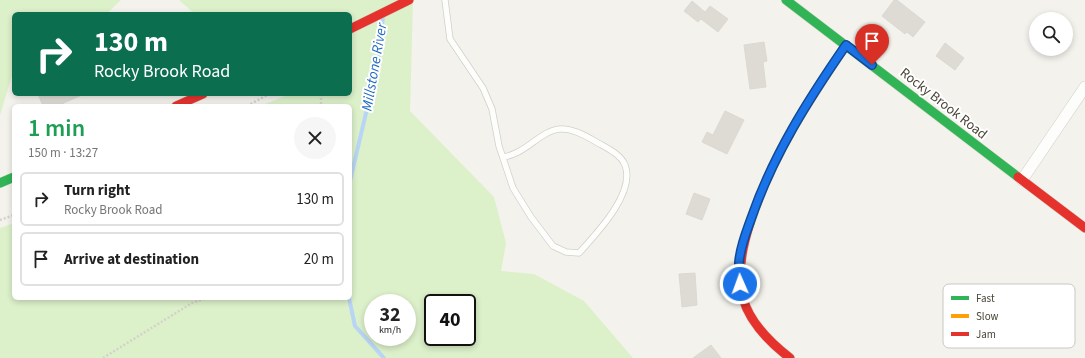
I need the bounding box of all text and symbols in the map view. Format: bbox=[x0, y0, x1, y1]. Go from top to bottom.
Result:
map controls bbox=[1029, 12, 1073, 56]
button: search bbox=[1029, 12, 1073, 56]
water label: Millstone River bbox=[356, 21, 393, 113]
text: 130 m bbox=[94, 22, 168, 62]
pin bbox=[855, 24, 889, 65]
icon: right bbox=[28, 28, 80, 80]
icon: arrive bbox=[861, 30, 883, 52]
text: Rocky Brook Road bbox=[94, 59, 230, 84]
street label: Rocky Brook Road bbox=[895, 63, 991, 144]
text: 1 min bbox=[28, 111, 85, 146]
button: close bbox=[294, 117, 336, 159]
text: 150 m · 13:27 bbox=[28, 144, 98, 162]
text: Turn right bbox=[64, 180, 130, 201]
icon: right bbox=[30, 188, 52, 210]
text: 130 m bbox=[296, 189, 334, 210]
text: Rocky Brook Road bbox=[64, 201, 162, 219]
icon: arrive bbox=[30, 248, 52, 270]
text: Arrive at destination bbox=[64, 249, 199, 270]
text: 20 m bbox=[304, 249, 334, 270]
position arrow bbox=[719, 263, 761, 305]
legend bbox=[943, 284, 1075, 348]
text: Fast bbox=[976, 291, 995, 306]
speed limit sign: 40 bbox=[424, 294, 476, 346]
text: 32 bbox=[379, 301, 401, 329]
text: Slow bbox=[976, 309, 999, 324]
text: km/h bbox=[379, 323, 401, 337]
text: Jam bbox=[976, 327, 996, 342]

